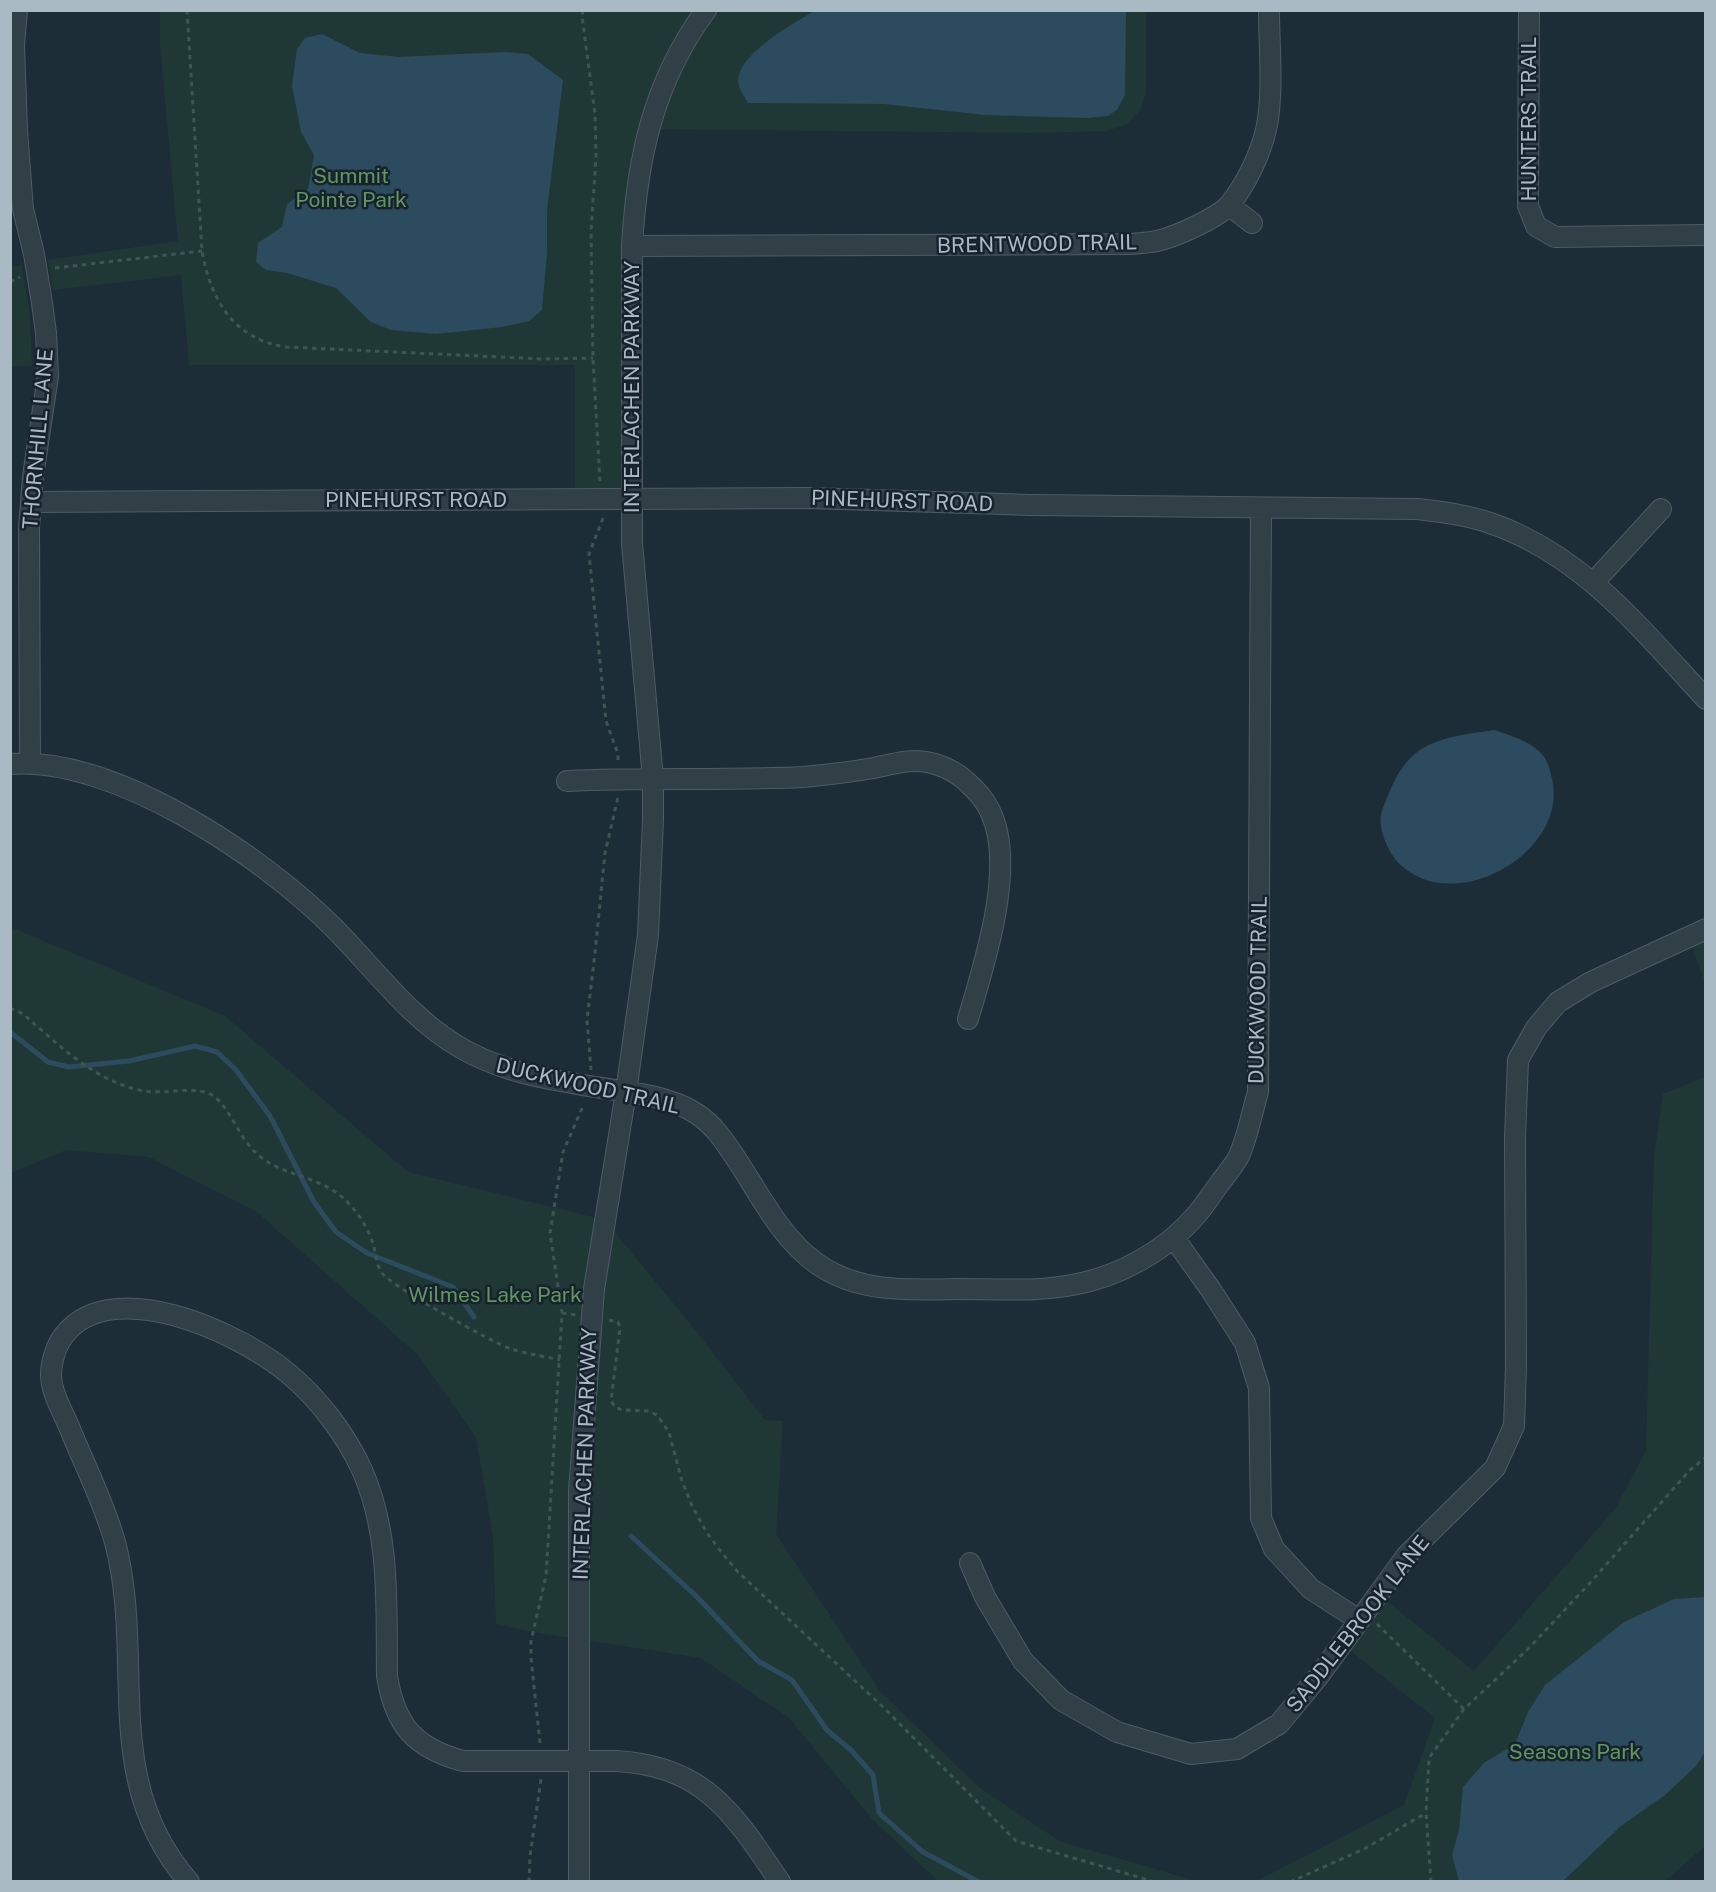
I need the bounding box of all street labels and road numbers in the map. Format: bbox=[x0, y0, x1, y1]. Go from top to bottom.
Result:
street label: HUNTERS TRAIL bbox=[1516, 37, 1541, 201]
street label: BRENTWOOD TRAIL bbox=[937, 229, 1137, 258]
street label: INTERLACHEN PARKWAY bbox=[619, 261, 644, 513]
street label: THORNHILL LANE bbox=[17, 347, 58, 531]
street label: PINEHURST ROAD bbox=[811, 485, 994, 516]
street label: PINEHURST ROAD bbox=[325, 487, 507, 512]
street label: DUCKWOOD TRAIL bbox=[1243, 896, 1272, 1084]
street label: DUCKWOOD TRAIL bbox=[494, 1052, 683, 1119]
street label: INTERLACHEN PARKWAY bbox=[568, 1327, 601, 1581]
street label: SADDLEBROOK LANE bbox=[1281, 1530, 1434, 1717]

